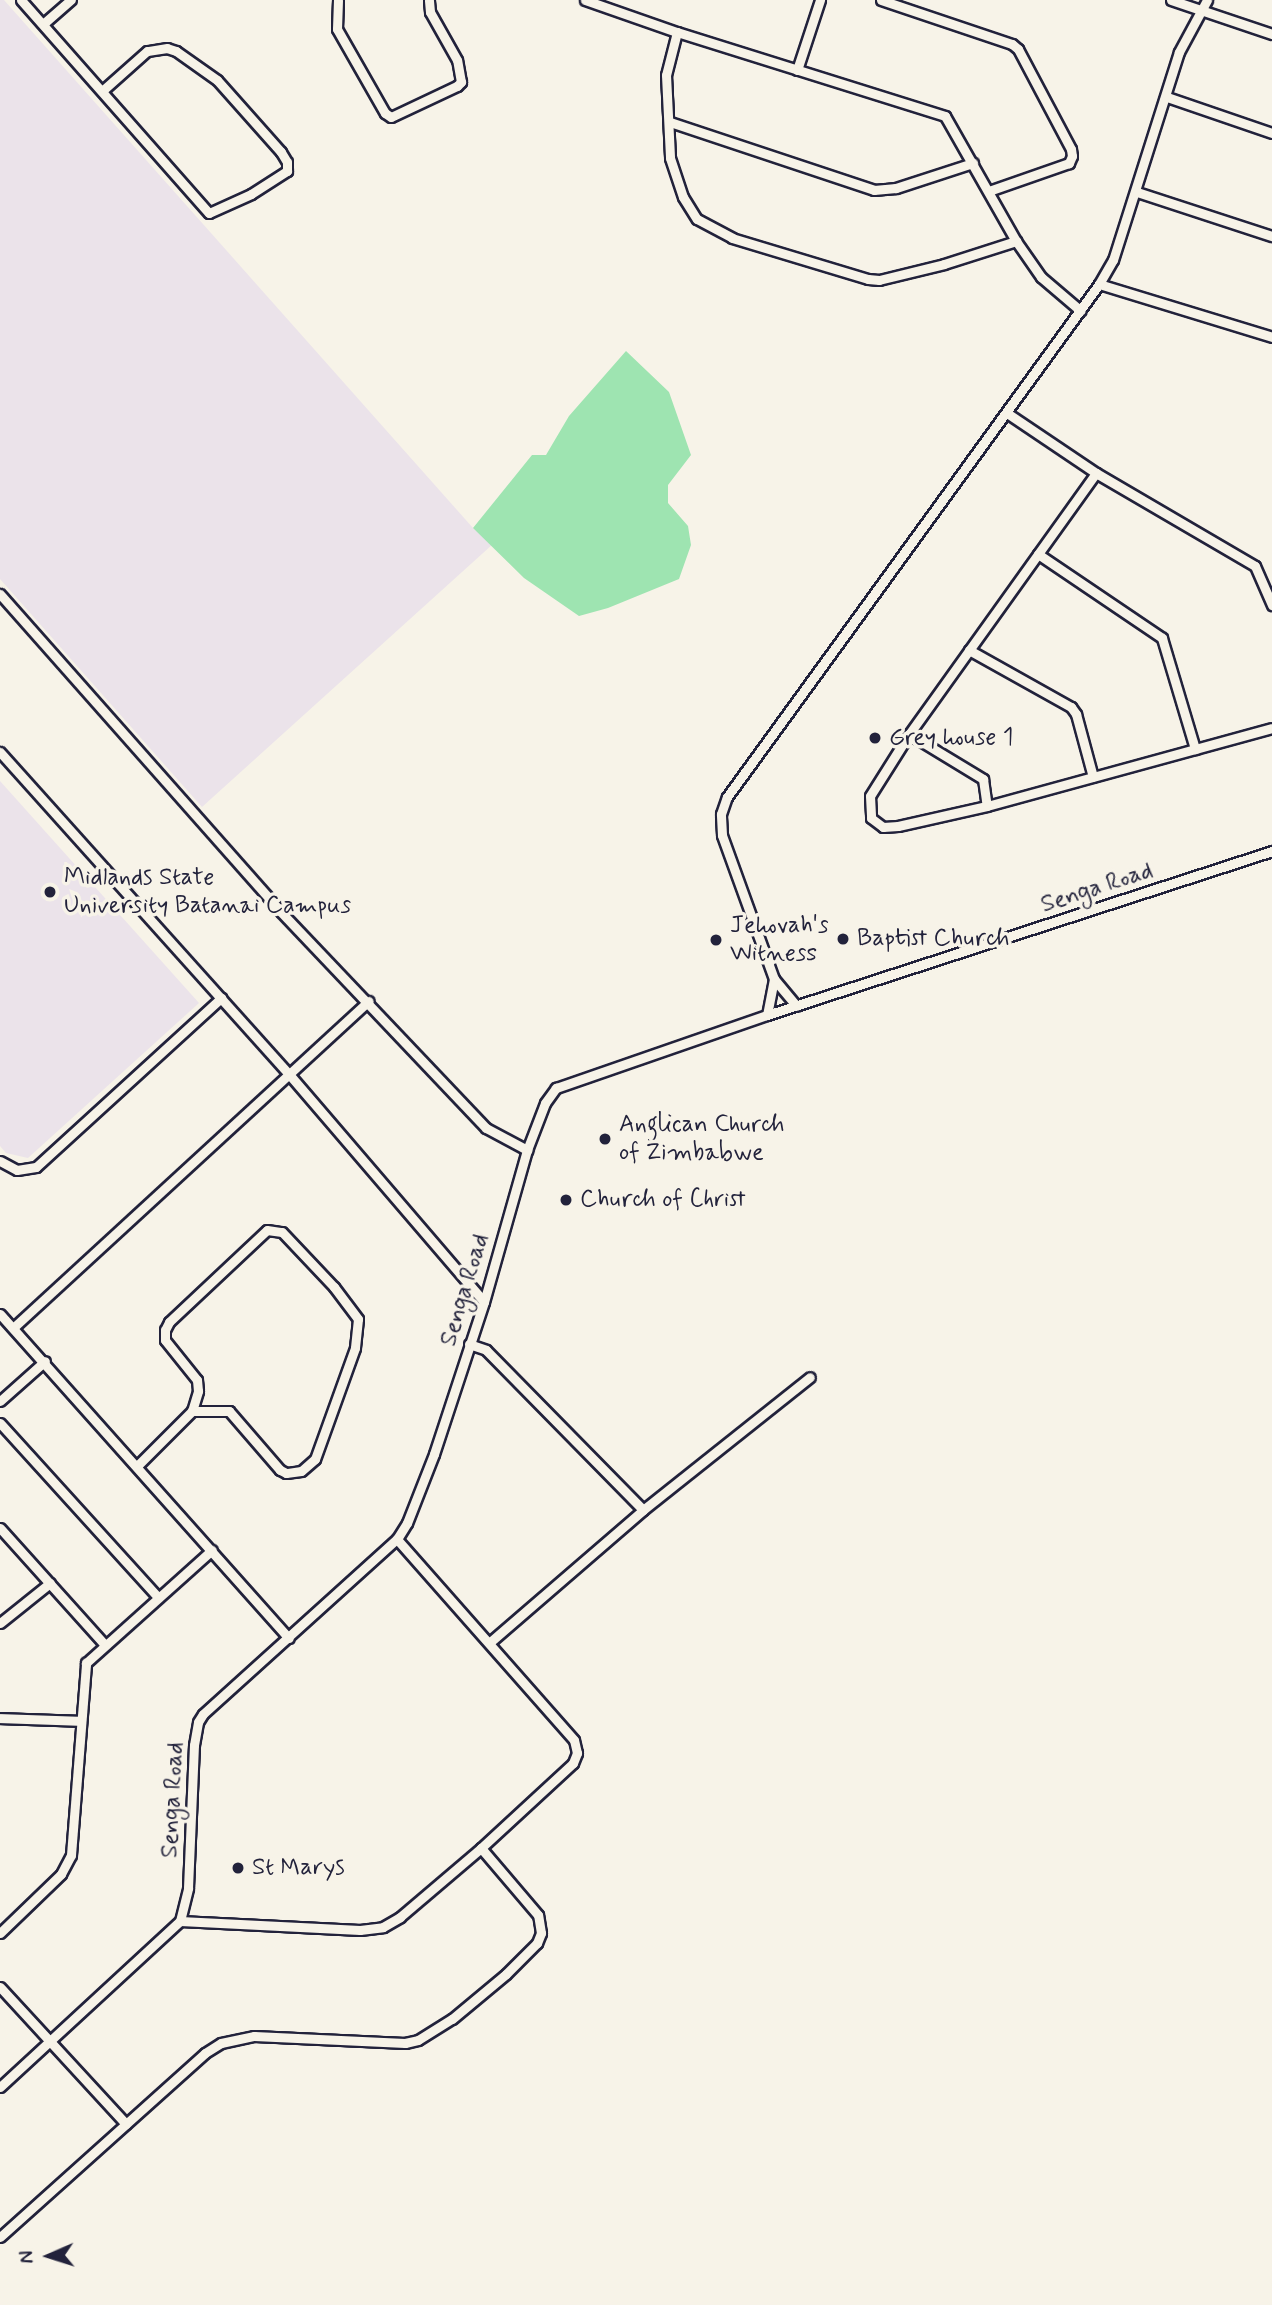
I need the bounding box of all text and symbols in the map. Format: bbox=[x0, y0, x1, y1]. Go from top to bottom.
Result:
place label: Grey house 1 bbox=[889, 724, 1014, 752]
marker: Grey house 1 bbox=[867, 730, 883, 746]
street label: Senga Road bbox=[1037, 856, 1157, 920]
place label: Midlands State University Batanai Campus bbox=[64, 864, 347, 920]
marker: Midlands State University Batanai Campus bbox=[42, 884, 58, 900]
place label: Jehovah's Witness bbox=[730, 912, 829, 968]
place label: Baptist Church bbox=[857, 925, 1009, 953]
marker: Baptist Church bbox=[835, 931, 851, 947]
marker: Jehovah's Witness bbox=[708, 932, 724, 948]
place label: Anglican Church of Zimbabwe bbox=[619, 1111, 790, 1167]
marker: Anglican Church of Zimbabwe bbox=[597, 1131, 613, 1147]
place label: Church of Christ bbox=[580, 1186, 752, 1214]
marker: Church of Christ bbox=[558, 1192, 574, 1208]
street label: Senga Road bbox=[434, 1230, 496, 1350]
street label: Senga Road bbox=[156, 1741, 190, 1859]
place label: St Marys bbox=[252, 1854, 346, 1882]
marker: St Marys bbox=[230, 1860, 246, 1876]
north arrow bbox=[14, 2221, 84, 2291]
text: N bbox=[15, 2250, 40, 2264]

